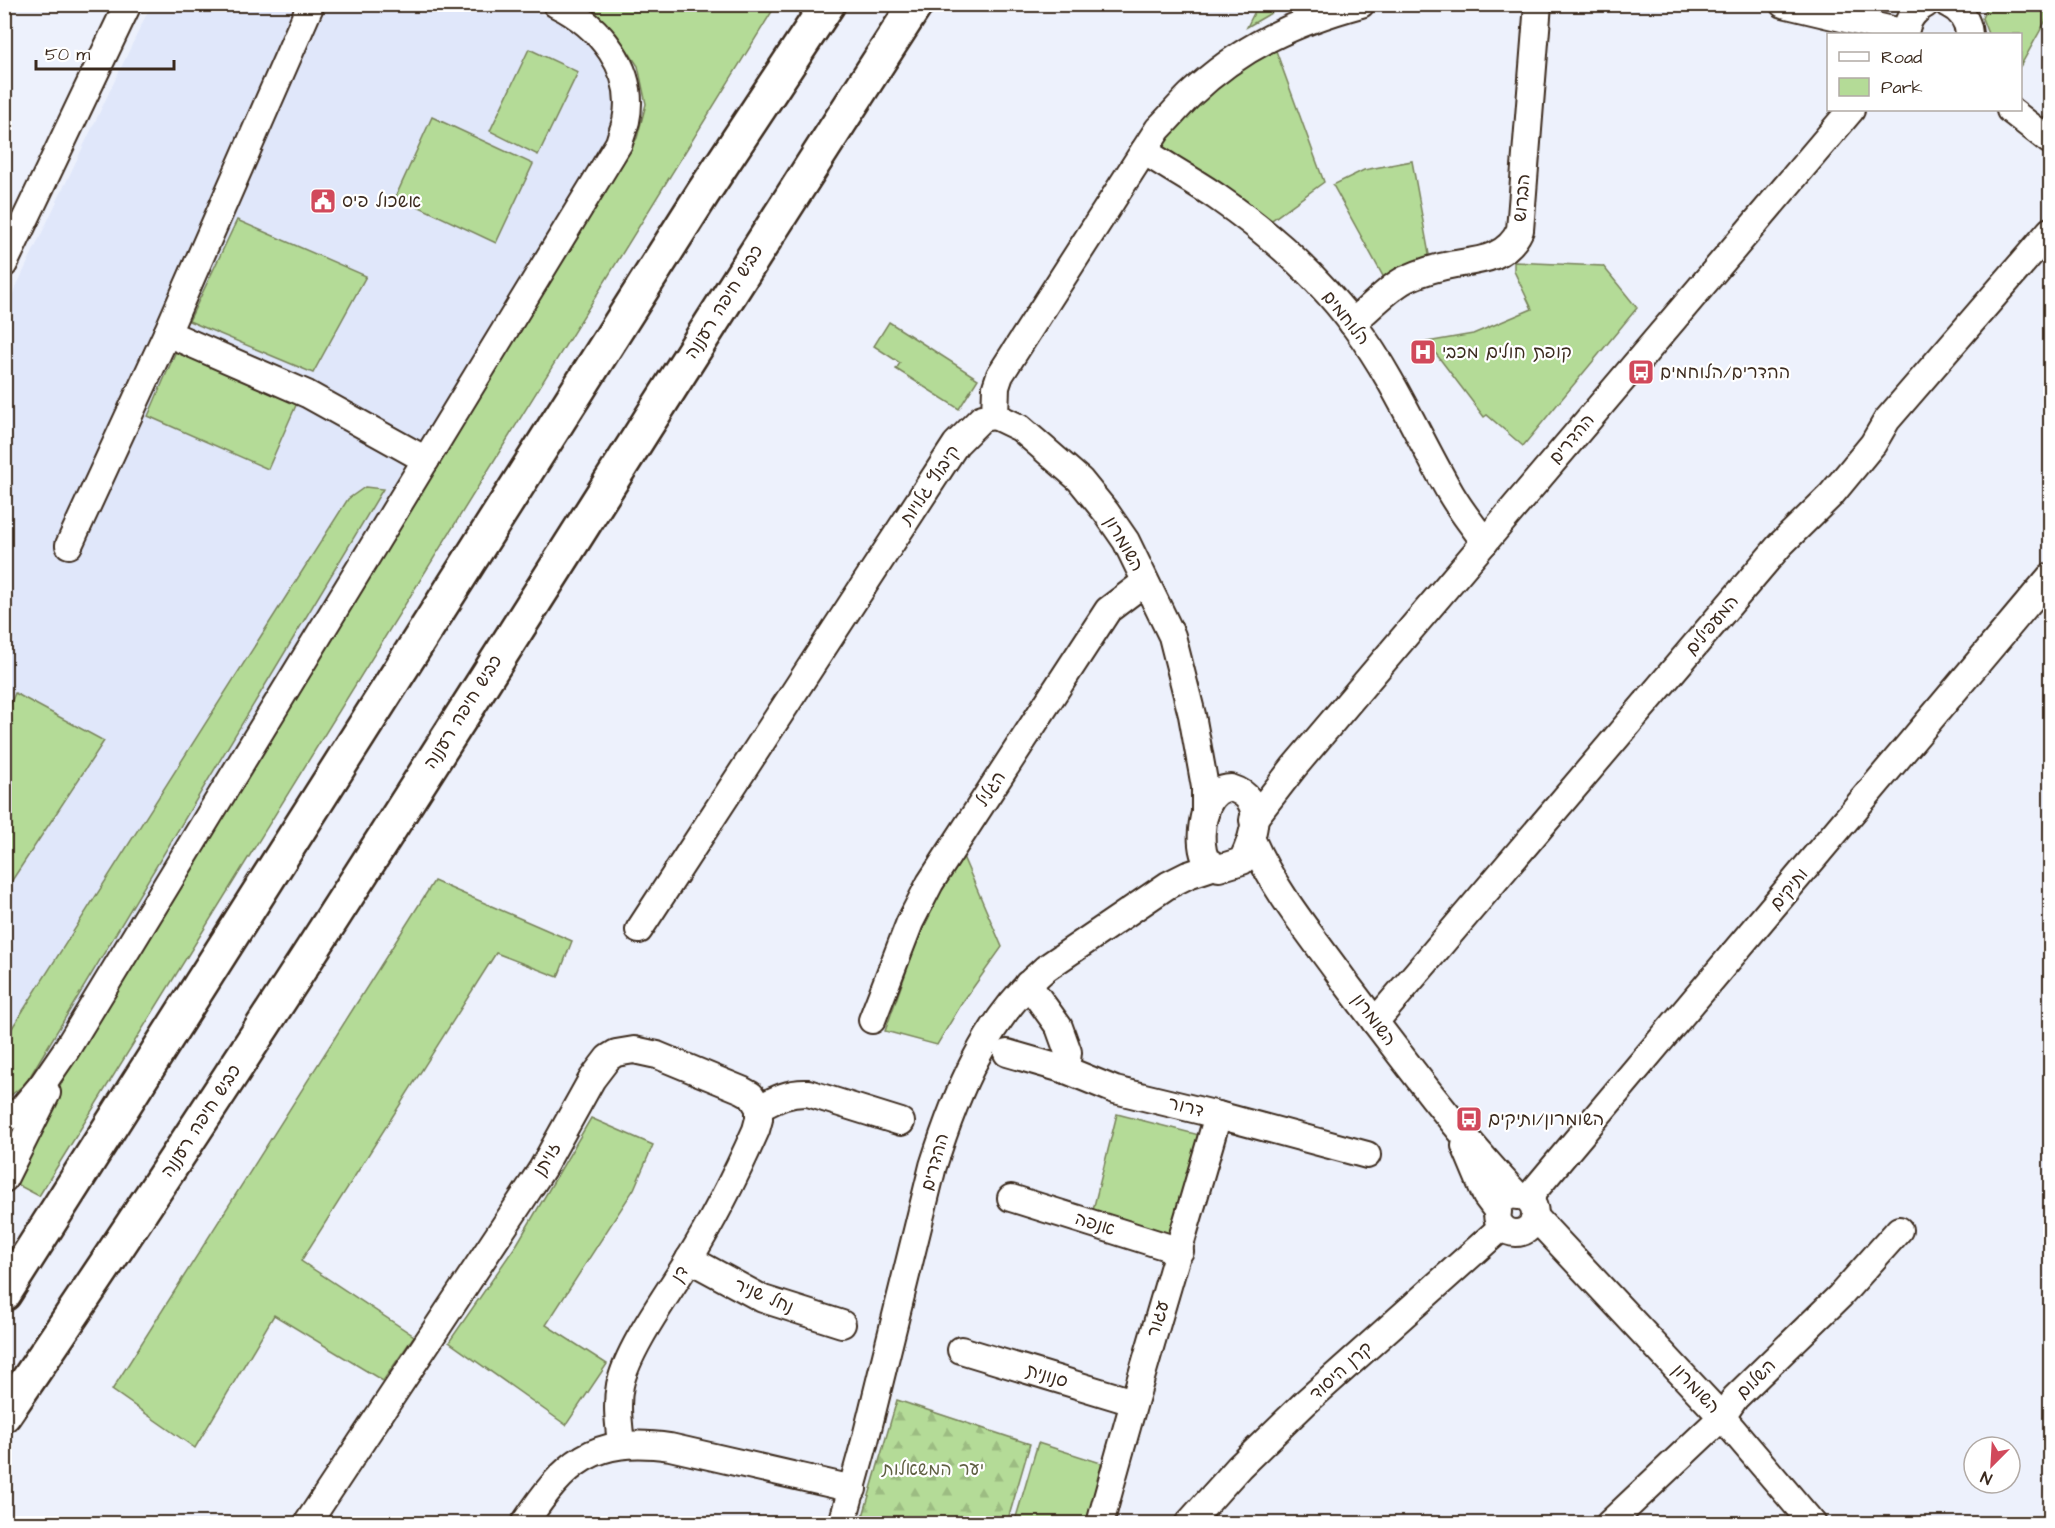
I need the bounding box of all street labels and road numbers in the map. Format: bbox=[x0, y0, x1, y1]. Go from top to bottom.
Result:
street label: הברוש bbox=[1507, 173, 1537, 223]
street label: כביש חיפה רעננה bbox=[679, 240, 769, 364]
street label: הלוחמים bbox=[1316, 286, 1376, 350]
street label: ההדרים bbox=[1544, 408, 1600, 470]
street label: קיבוץ גלויות bbox=[893, 440, 966, 531]
street label: השומרון bbox=[1098, 512, 1150, 576]
street label: המעפילים bbox=[1679, 590, 1745, 660]
street label: כביש חיפה רעננה bbox=[418, 650, 508, 774]
street label: הגליל bbox=[970, 766, 1012, 812]
street label: ותיקים bbox=[1764, 863, 1814, 915]
street label: השומרון bbox=[1346, 989, 1402, 1051]
street label: כביש חיפה רעננה bbox=[155, 1060, 247, 1182]
street label: דרור bbox=[1165, 1090, 1207, 1124]
street label: ההדרים bbox=[915, 1130, 955, 1194]
street label: זויתן bbox=[527, 1137, 567, 1181]
street label: אנפה bbox=[1072, 1206, 1118, 1242]
street label: דן bbox=[665, 1261, 695, 1287]
street label: נחל שניר bbox=[730, 1272, 798, 1320]
street label: עגור bbox=[1141, 1298, 1175, 1340]
street label: קרן היסוד bbox=[1304, 1336, 1378, 1406]
street label: השלום bbox=[1731, 1354, 1781, 1404]
street label: סנונית bbox=[1023, 1358, 1071, 1394]
street label: השומרון bbox=[1666, 1359, 1726, 1419]

